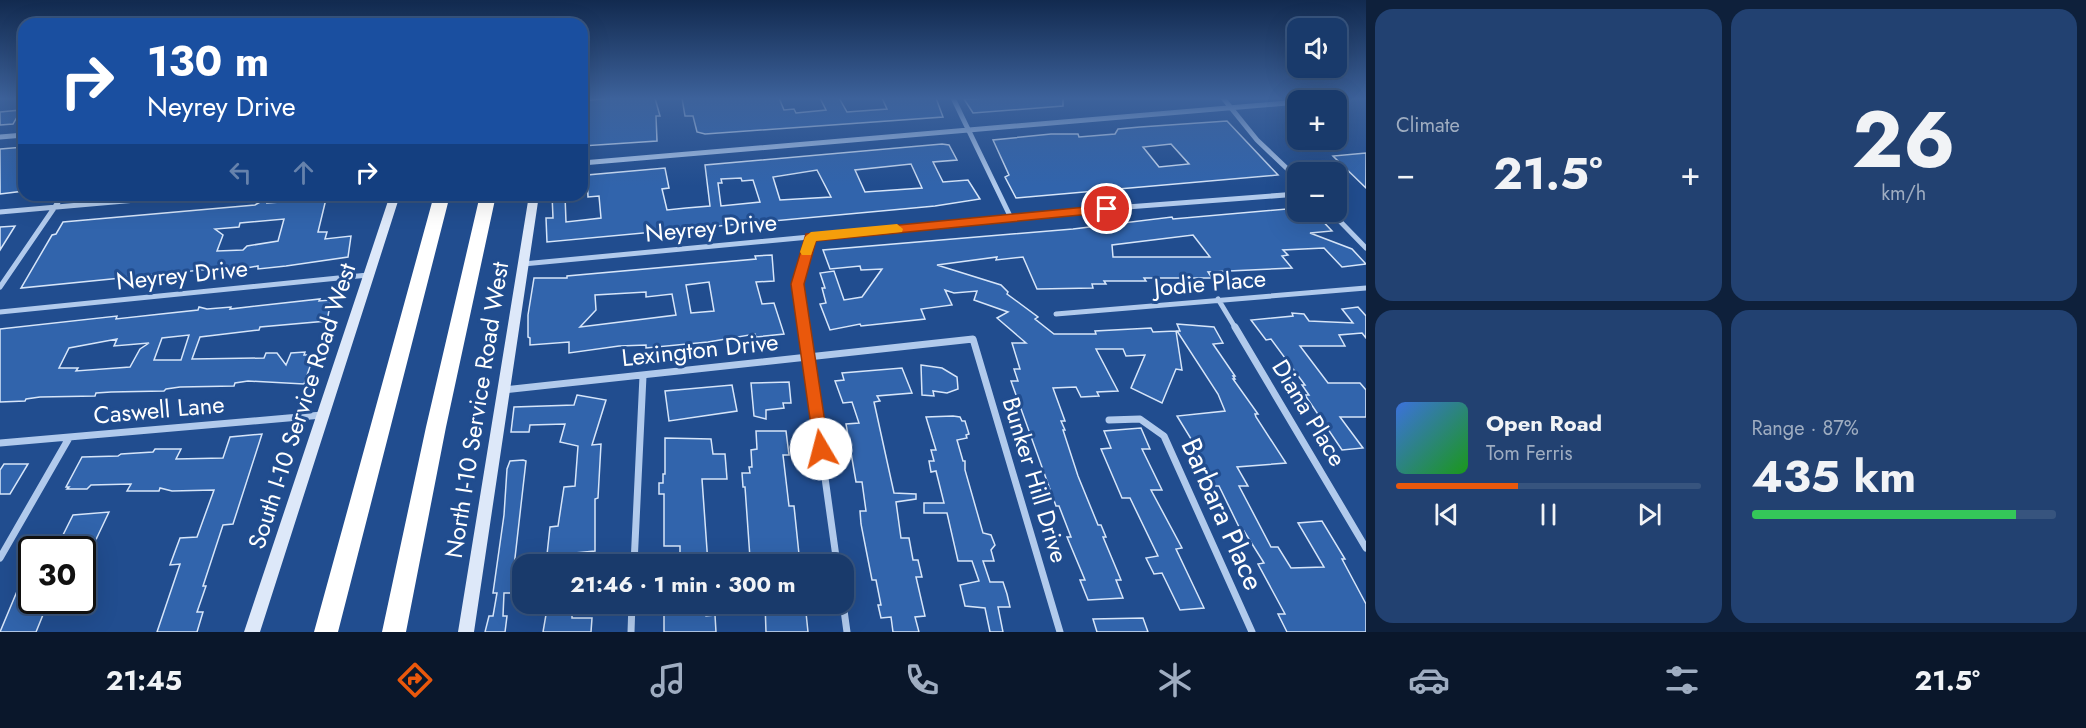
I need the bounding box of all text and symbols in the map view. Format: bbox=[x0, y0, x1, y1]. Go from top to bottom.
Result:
map controls bbox=[1287, 18, 1347, 222]
button: sound bbox=[1287, 18, 1347, 78]
text: 130 m bbox=[147, 31, 269, 92]
icon: right bbox=[48, 42, 126, 120]
text: 26 bbox=[1852, 84, 1955, 196]
text: Neyrey Drive bbox=[147, 87, 296, 126]
button: + bbox=[1287, 90, 1347, 150]
text: Climate bbox=[1396, 111, 1460, 140]
text: 21.5° bbox=[1493, 141, 1603, 206]
text: − bbox=[1396, 150, 1415, 197]
text: + bbox=[1680, 150, 1701, 197]
icon: left bbox=[224, 156, 257, 189]
icon: ahead bbox=[287, 156, 320, 189]
icon: right bbox=[350, 156, 383, 189]
button: − bbox=[1287, 162, 1347, 222]
text: km/h bbox=[1881, 179, 1926, 208]
pin bbox=[1081, 183, 1132, 234]
icon: arrive bbox=[1090, 192, 1123, 225]
street label: Neyrey Drive bbox=[644, 204, 778, 251]
street label: Neyrey Drive bbox=[114, 250, 249, 299]
street label: South I-10 Service Road West bbox=[239, 258, 364, 553]
street label: North I-10 Service Road West bbox=[436, 259, 517, 561]
street label: Jodie Place bbox=[1149, 260, 1267, 305]
street label: Lexington Drive bbox=[620, 324, 780, 375]
street label: Diana Place bbox=[1264, 353, 1355, 473]
street label: Caswell Lane bbox=[92, 386, 226, 433]
street label: Bunker Hill Drive bbox=[994, 393, 1077, 567]
text: Open Road bbox=[1486, 407, 1602, 439]
text: Range · 87% bbox=[1752, 414, 1859, 443]
position arrow bbox=[789, 417, 853, 481]
street label: Barbara Place bbox=[1171, 432, 1274, 597]
text: Tom Ferris bbox=[1486, 439, 1573, 468]
text: 435 km bbox=[1752, 444, 1916, 509]
icon: previous bbox=[1430, 498, 1463, 531]
icon: pause bbox=[1532, 498, 1565, 531]
icon: next bbox=[1633, 498, 1666, 531]
speed limit sign: 30 bbox=[18, 536, 96, 614]
text: 21:46 · 1 min · 300 m bbox=[570, 568, 796, 600]
icon: directions bbox=[394, 659, 436, 701]
icon: music bbox=[647, 659, 689, 701]
icon: phone bbox=[901, 659, 943, 701]
icon: climate bbox=[1154, 659, 1196, 701]
icon: car bbox=[1408, 659, 1450, 701]
icon: filters bbox=[1661, 659, 1703, 701]
text: 21:45 bbox=[106, 661, 182, 700]
text: 21.5° bbox=[1915, 661, 1980, 700]

